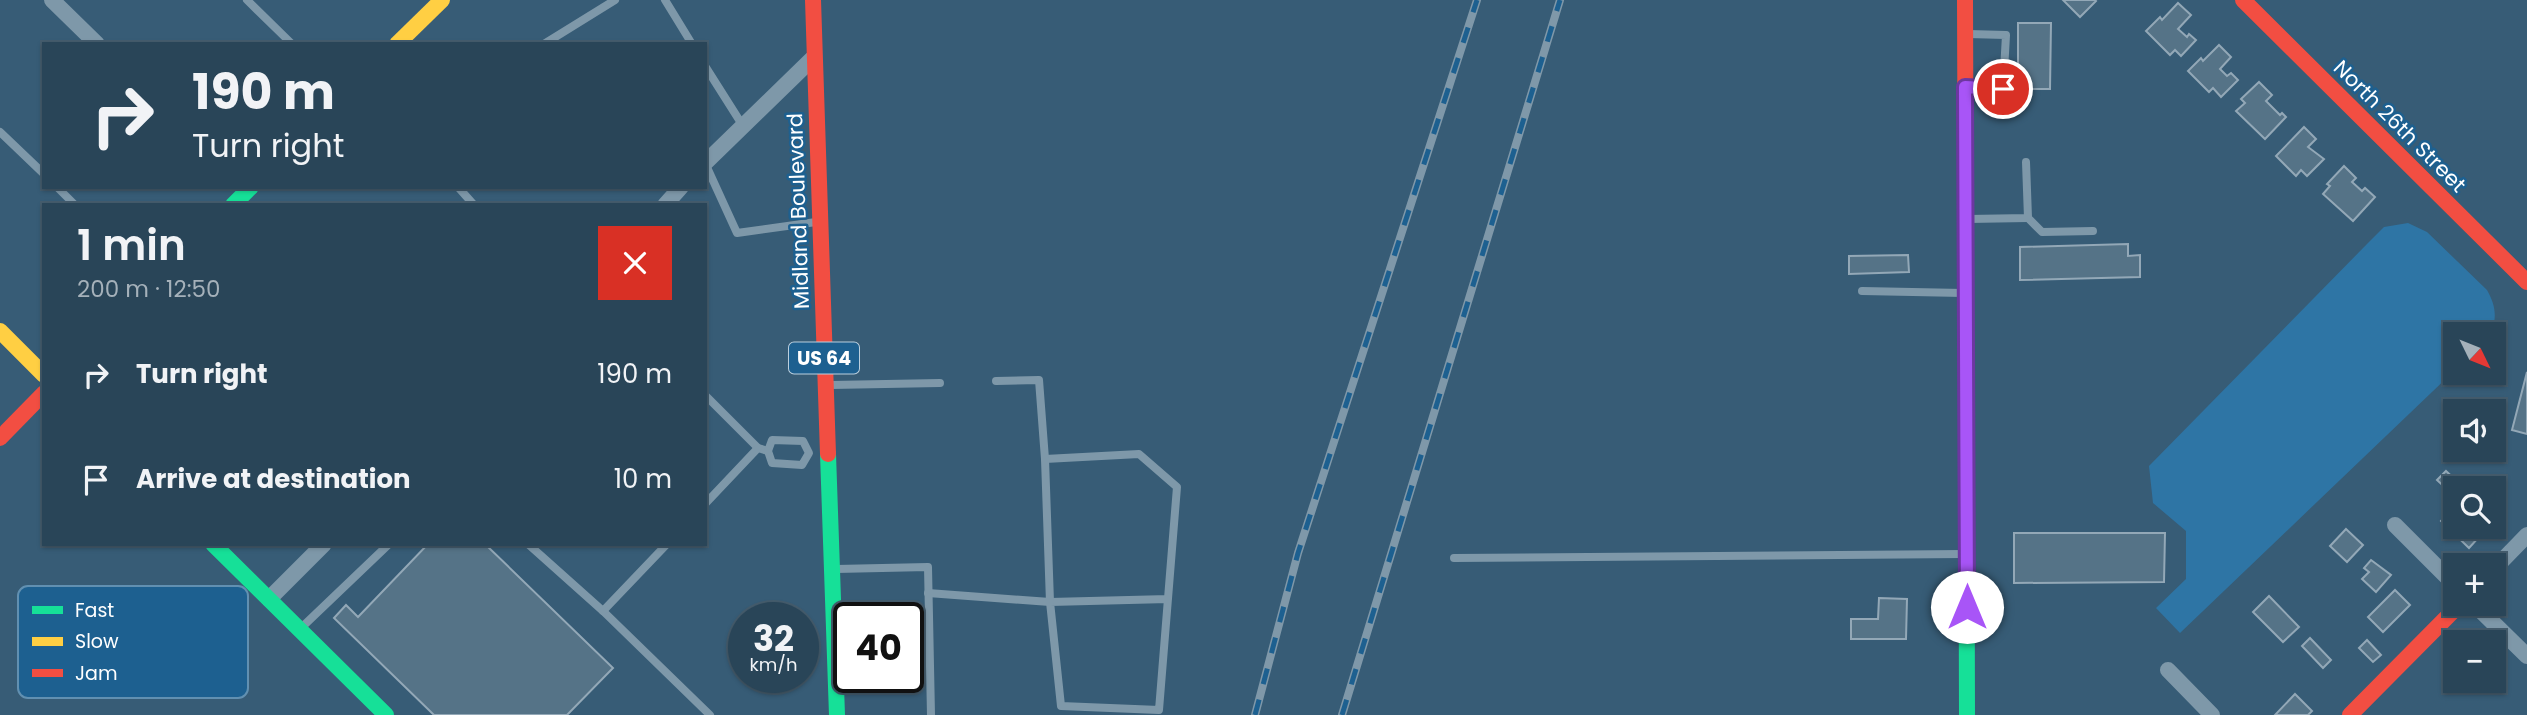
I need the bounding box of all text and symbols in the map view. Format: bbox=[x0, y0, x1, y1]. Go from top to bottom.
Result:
street label: North 26th Street bbox=[2327, 53, 2473, 199]
text: 190 m bbox=[192, 58, 335, 126]
pin bbox=[1973, 59, 2033, 119]
icon: right bbox=[77, 70, 168, 161]
icon: arrive bbox=[1984, 70, 2022, 108]
street label: Midland Boulevard bbox=[780, 113, 816, 309]
text: Turn right bbox=[192, 123, 344, 168]
text: 1 min bbox=[77, 216, 186, 275]
button: close bbox=[598, 226, 672, 300]
text: 200 m · 12:50 bbox=[77, 273, 220, 305]
north arrow bbox=[2443, 322, 2506, 385]
map controls bbox=[2443, 322, 2506, 693]
road number: US 64 bbox=[789, 342, 859, 374]
icon: right bbox=[77, 356, 115, 394]
text: Turn right bbox=[136, 356, 268, 392]
text: 190 m bbox=[597, 356, 672, 392]
button: sound bbox=[2443, 399, 2506, 462]
icon: arrive bbox=[77, 461, 115, 499]
text: Arrive at destination bbox=[136, 461, 411, 497]
text: 10 m bbox=[614, 461, 672, 497]
button: search bbox=[2443, 476, 2506, 539]
button: + bbox=[2443, 553, 2506, 616]
position arrow bbox=[1930, 570, 2004, 644]
legend bbox=[18, 586, 248, 698]
text: Fast bbox=[75, 597, 114, 624]
speed limit sign: 40 bbox=[833, 602, 924, 693]
text: 32 bbox=[753, 614, 794, 663]
text: Slow bbox=[75, 628, 119, 655]
button: − bbox=[2443, 630, 2506, 693]
text: km/h bbox=[750, 652, 797, 677]
text: Jam bbox=[75, 660, 117, 687]

